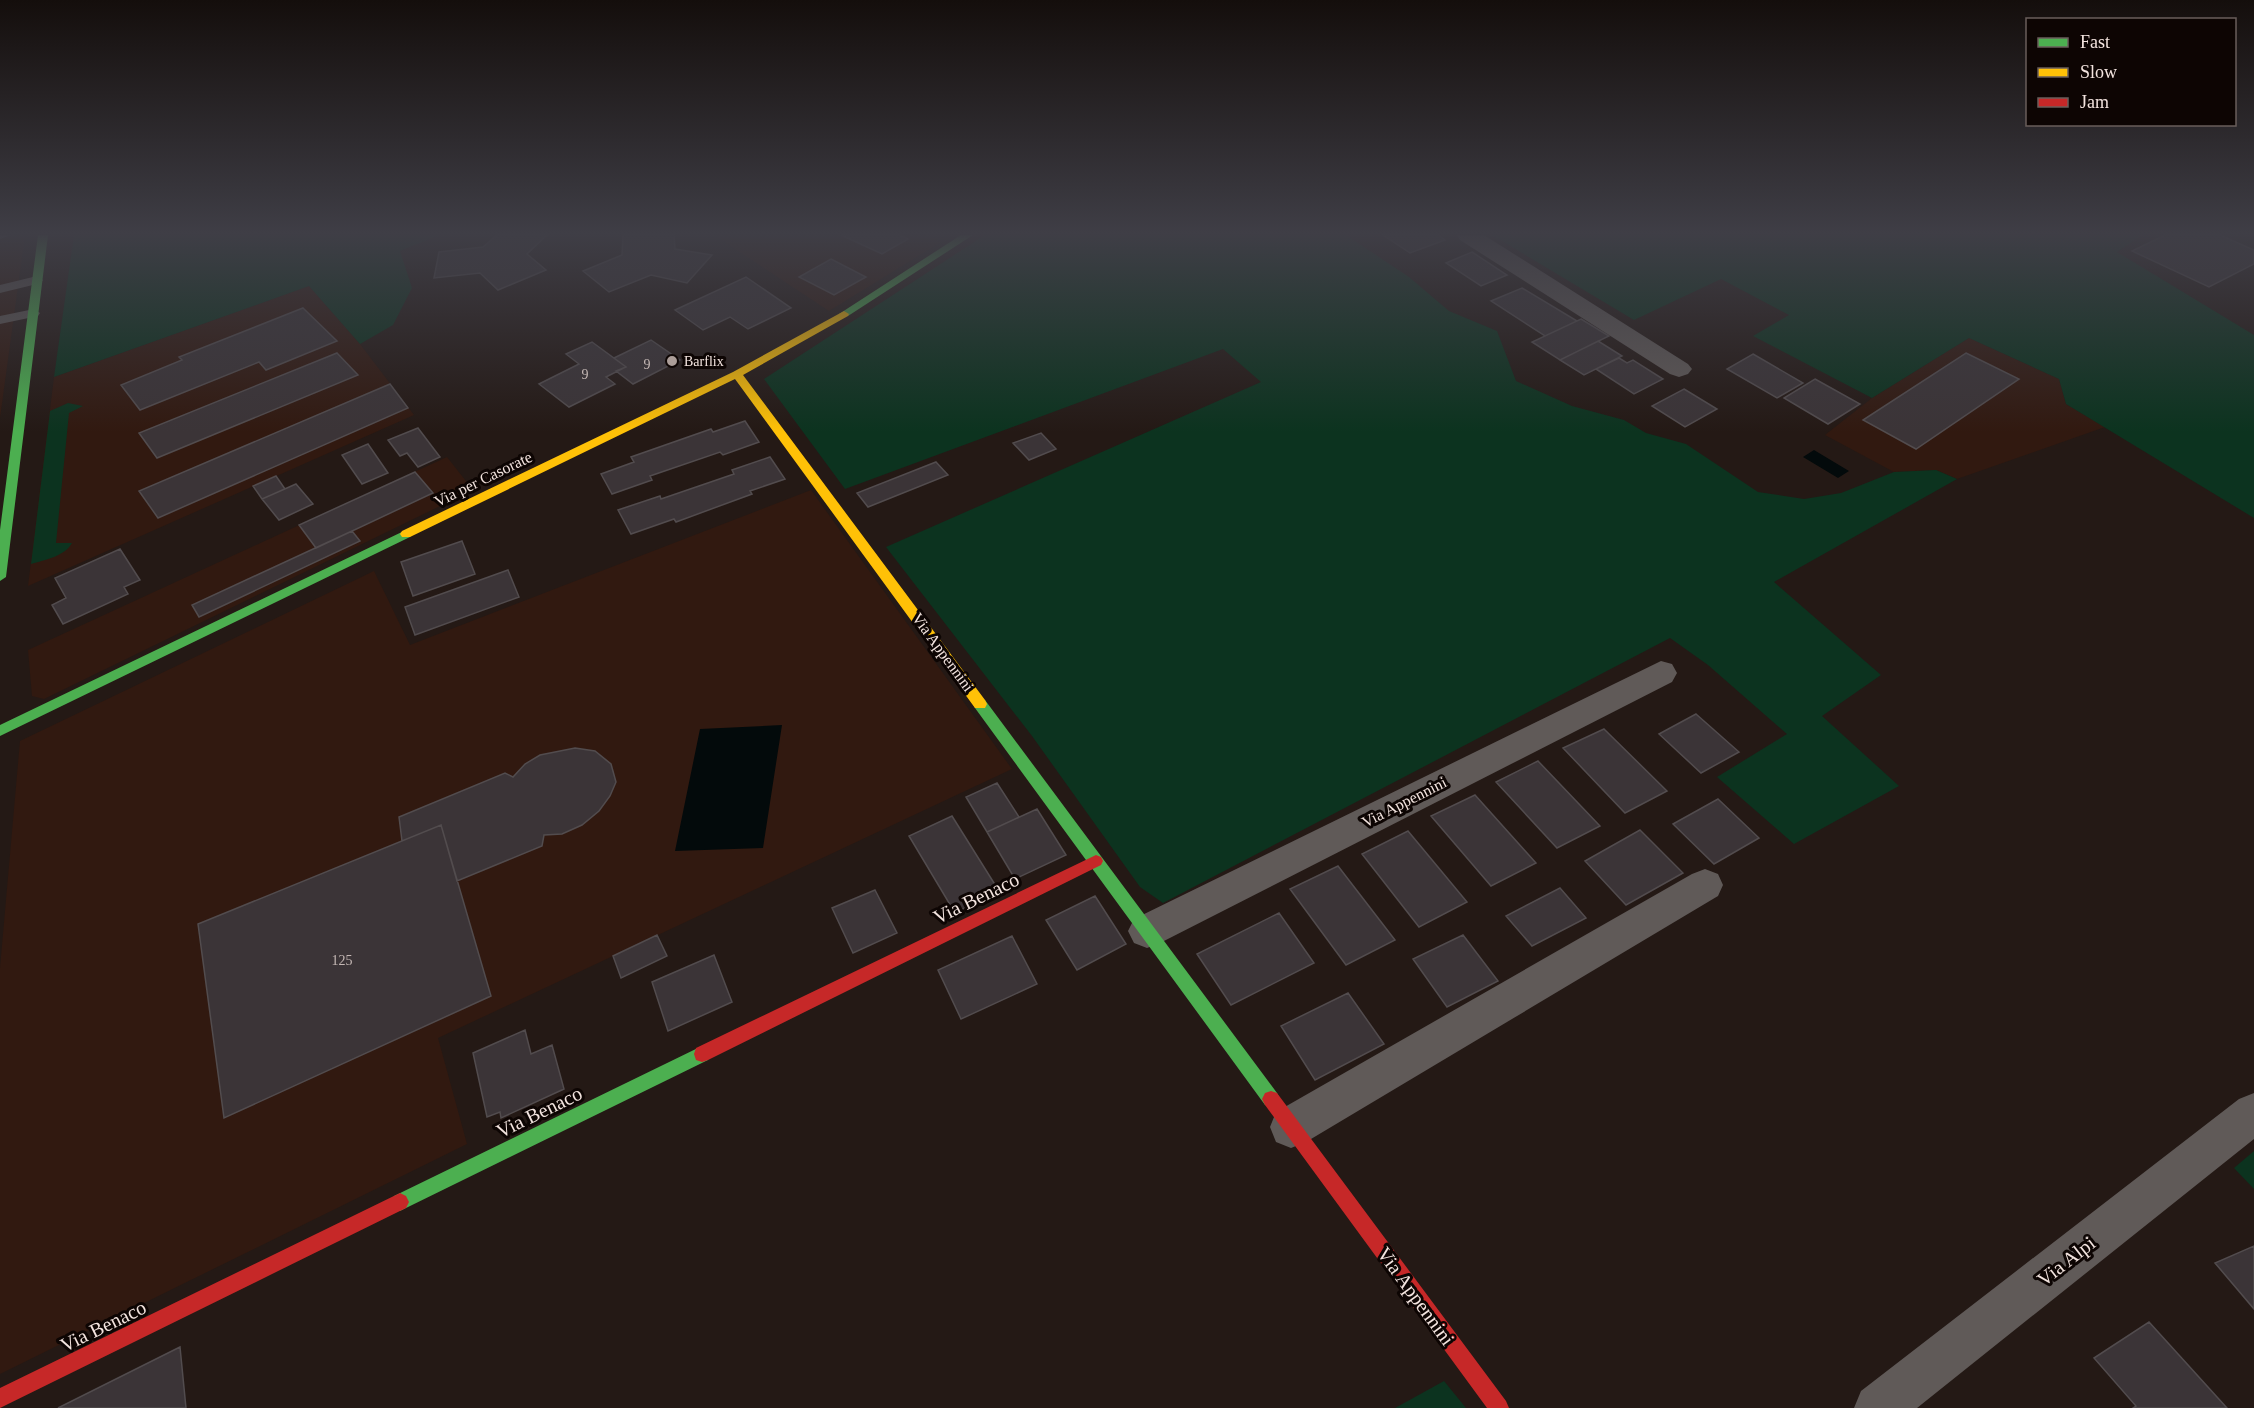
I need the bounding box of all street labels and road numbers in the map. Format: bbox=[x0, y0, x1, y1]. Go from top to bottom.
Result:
street label: Via per Casorate bbox=[431, 448, 535, 511]
street label: Via Appennini bbox=[908, 609, 977, 696]
street label: Via Appennini bbox=[1359, 773, 1450, 832]
street label: Via Benaco bbox=[930, 868, 1022, 928]
street label: Via Benaco bbox=[493, 1082, 585, 1142]
street label: Via Alpi bbox=[2033, 1231, 2100, 1291]
street label: Via Appennini bbox=[1372, 1243, 1459, 1350]
street label: Via Benaco bbox=[57, 1296, 149, 1356]

